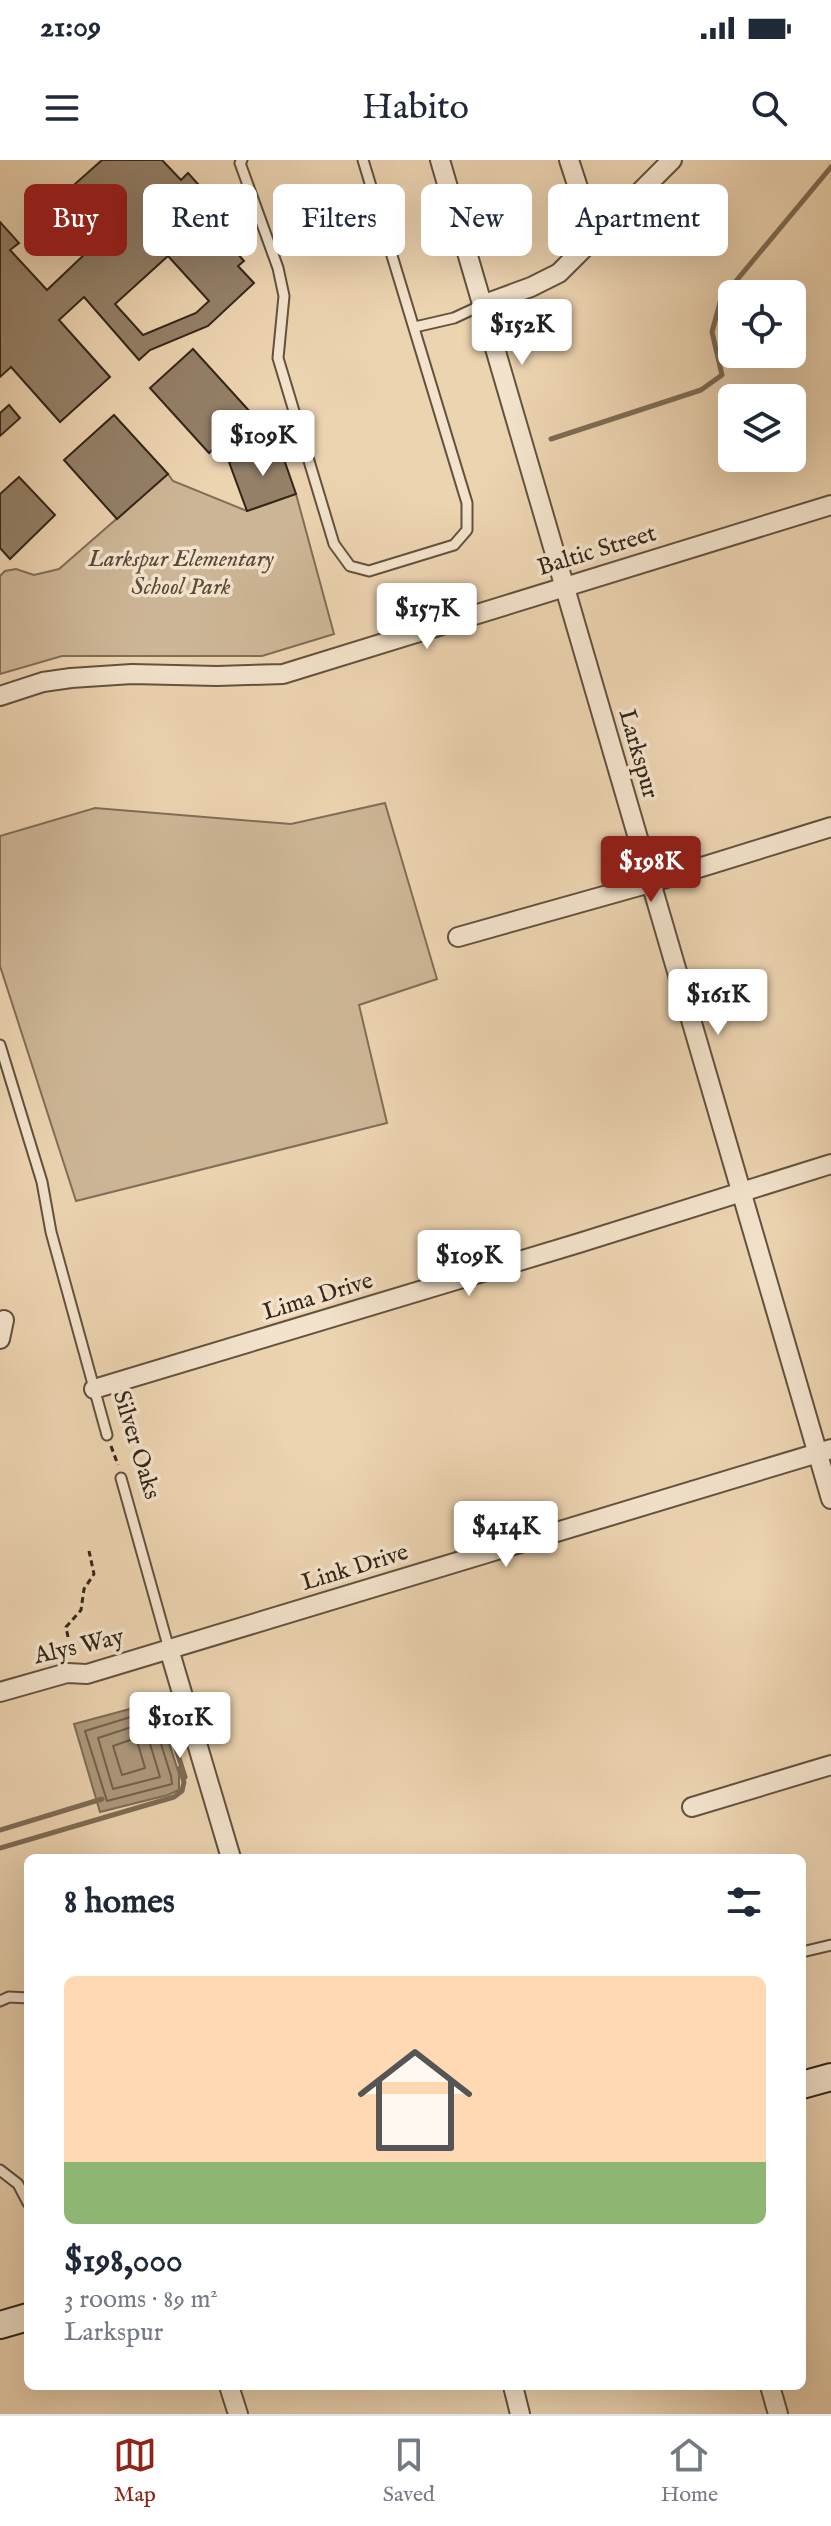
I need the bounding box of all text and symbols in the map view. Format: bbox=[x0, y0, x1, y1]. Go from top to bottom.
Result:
text: 21:09 bbox=[40, 9, 101, 47]
text: Habito bbox=[362, 85, 469, 131]
icon: menu bbox=[40, 86, 84, 130]
icon: search bbox=[747, 86, 791, 130]
chip: Buy bbox=[24, 184, 127, 256]
chip: Rent bbox=[143, 184, 257, 256]
chip: Filters bbox=[273, 184, 405, 256]
chip: New bbox=[421, 184, 532, 256]
chip: Apartment bbox=[548, 184, 728, 256]
map controls bbox=[718, 280, 806, 472]
button: locate bbox=[718, 280, 806, 368]
pin: $152K bbox=[466, 299, 578, 367]
text: $152K bbox=[490, 308, 554, 341]
button: layers bbox=[718, 384, 806, 472]
pin: $109K bbox=[207, 410, 319, 478]
text: $109K bbox=[230, 419, 296, 452]
street label: Baltic Street bbox=[534, 518, 660, 584]
park label: Larkspur Elementary School Park bbox=[87, 544, 275, 603]
pin: $157K bbox=[371, 583, 483, 651]
text: $157K bbox=[395, 592, 459, 625]
street label: Larkspur bbox=[610, 706, 666, 802]
pin: $198K bbox=[595, 836, 707, 904]
text: $198K bbox=[619, 845, 683, 878]
pin: $161K bbox=[662, 969, 774, 1037]
text: $161K bbox=[686, 978, 750, 1011]
pin: $109K bbox=[413, 1230, 525, 1298]
text: $109K bbox=[436, 1239, 502, 1272]
street label: Lima Drive bbox=[259, 1266, 377, 1328]
street label: Silver Oaks bbox=[105, 1387, 167, 1503]
pin: $414K bbox=[450, 1501, 562, 1569]
text: $414K bbox=[472, 1510, 540, 1543]
street label: Link Drive bbox=[298, 1537, 412, 1599]
street label: Alys Way bbox=[30, 1622, 127, 1673]
pin: $101K bbox=[124, 1692, 236, 1760]
text: $101K bbox=[147, 1701, 213, 1734]
icon: filters bbox=[722, 1880, 766, 1924]
text: 8 homes bbox=[64, 1881, 175, 1924]
icon: home bbox=[343, 2028, 487, 2172]
text: $198,000 bbox=[64, 2240, 183, 2283]
text: 3 rooms · 89 m² bbox=[64, 2283, 218, 2316]
text: Larkspur bbox=[64, 2316, 163, 2349]
tab: Map bbox=[113, 2433, 157, 2509]
tab: Saved bbox=[383, 2433, 435, 2509]
tab: Home bbox=[661, 2433, 718, 2509]

